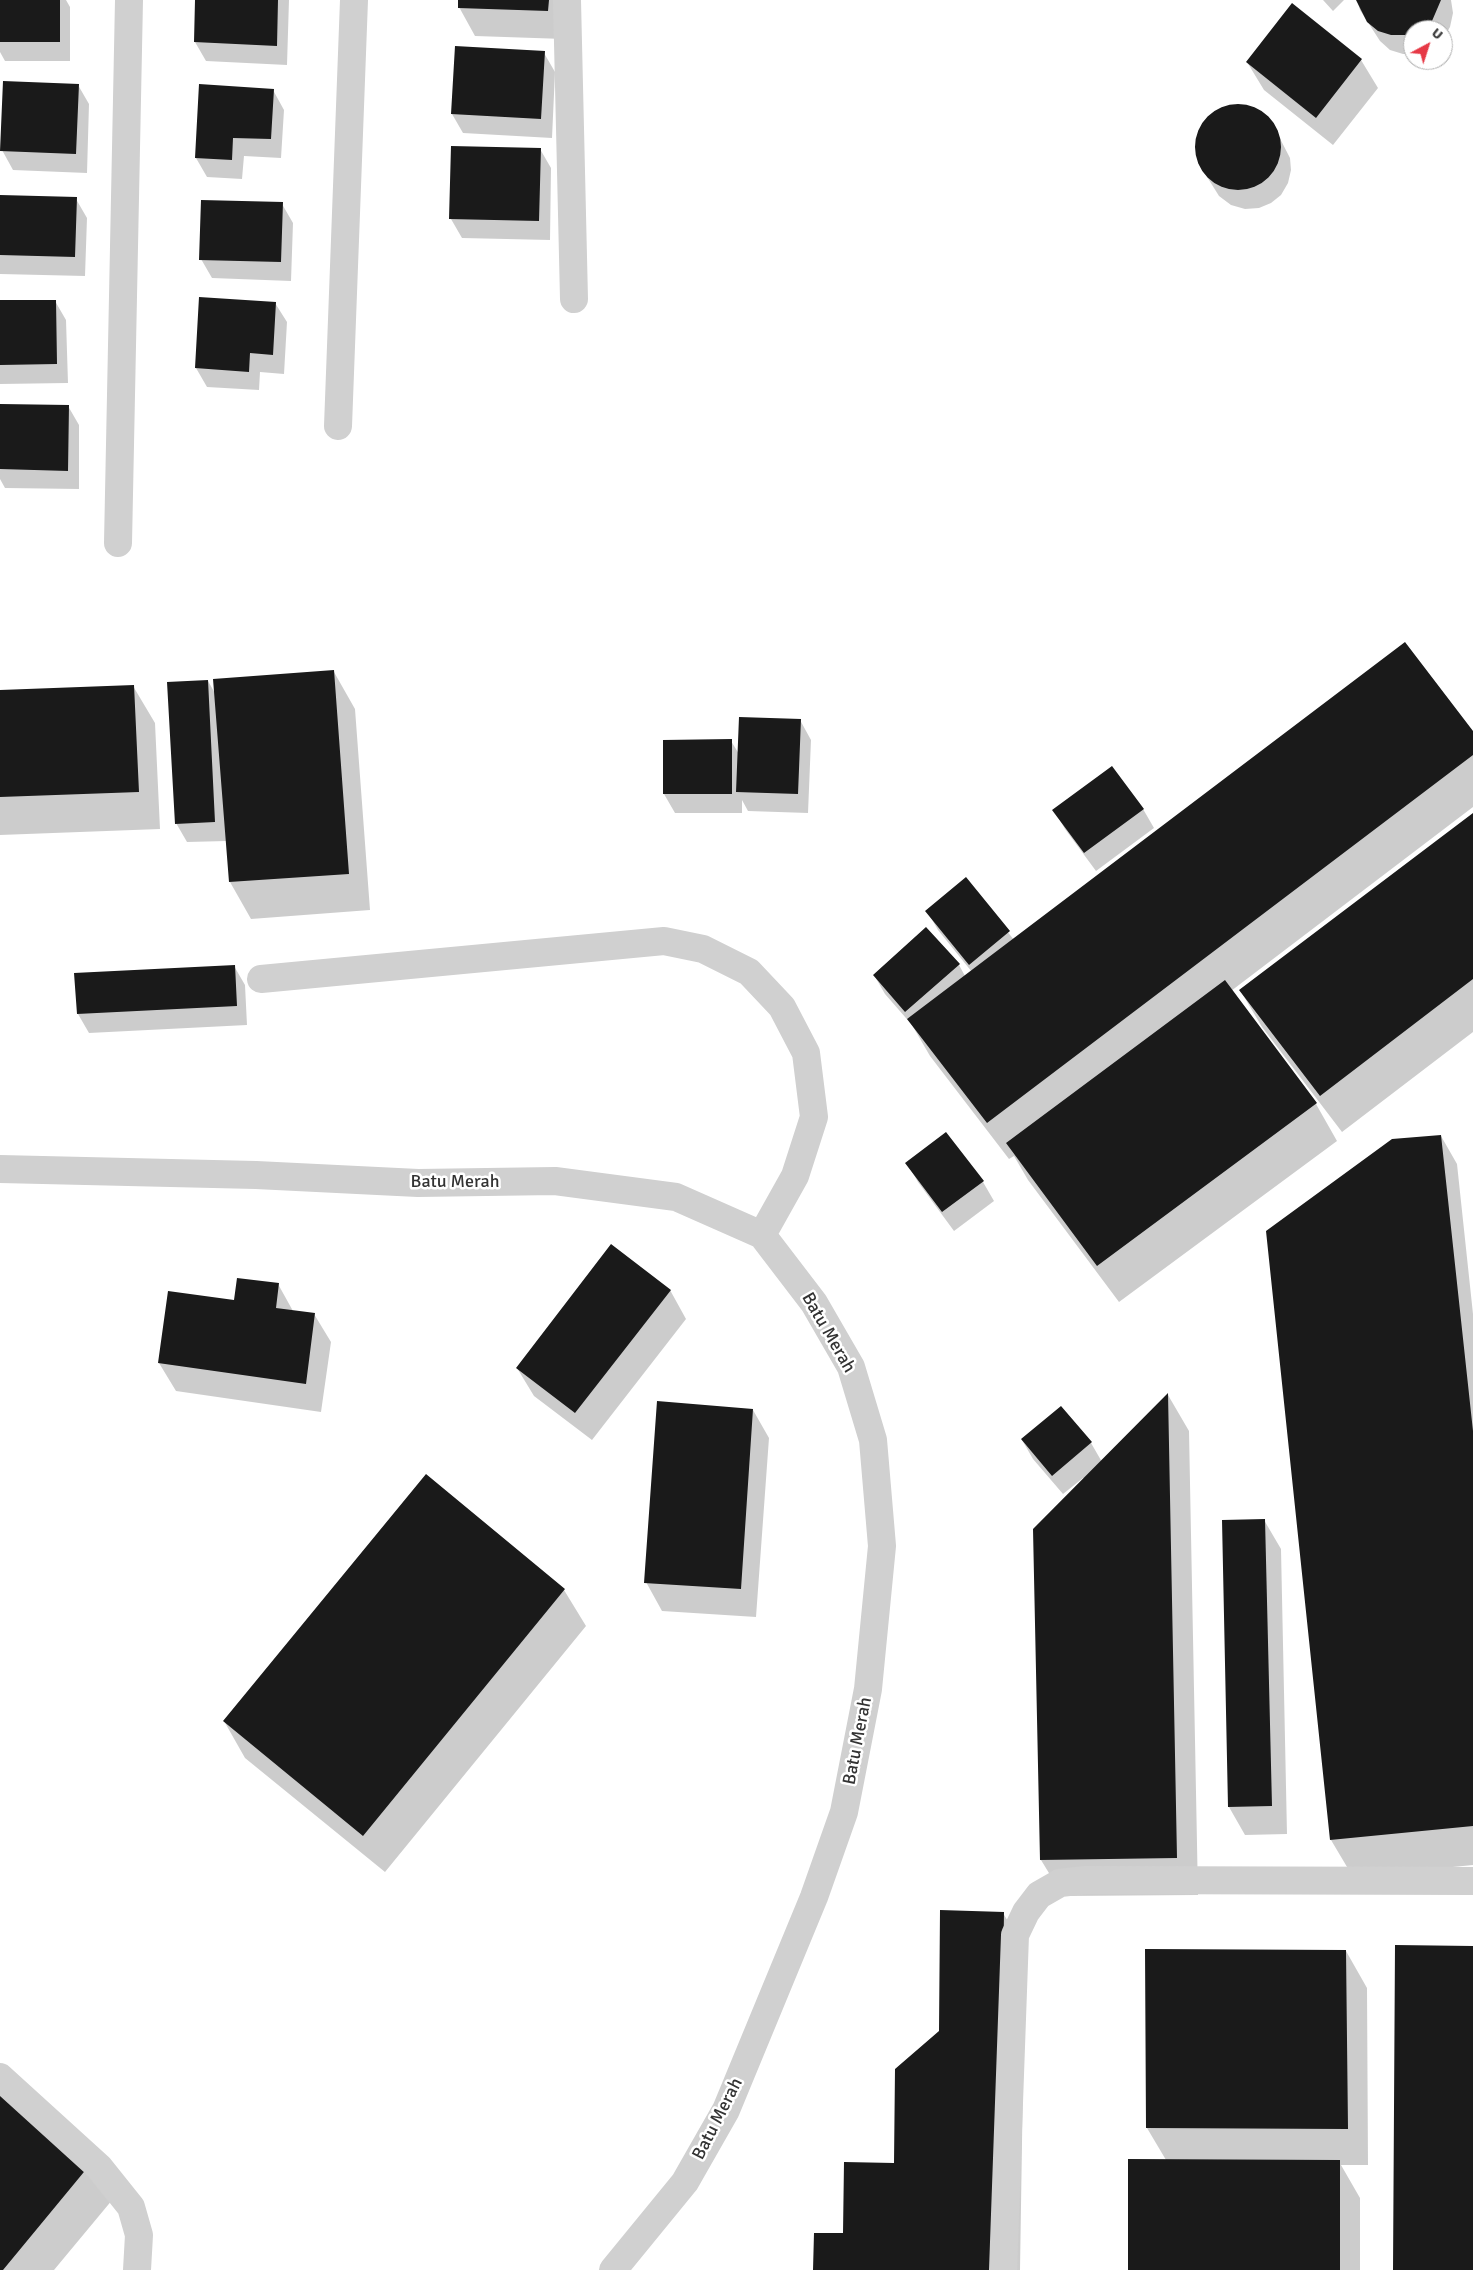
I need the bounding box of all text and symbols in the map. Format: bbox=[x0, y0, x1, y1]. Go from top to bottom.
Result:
north arrow bbox=[1403, 20, 1453, 70]
text: U bbox=[1428, 24, 1446, 43]
street label: Batu Merah bbox=[411, 1171, 499, 1193]
street label: Batu Merah bbox=[796, 1289, 860, 1377]
street label: Batu Merah bbox=[839, 1695, 877, 1787]
street label: Batu Merah bbox=[688, 2074, 748, 2164]

